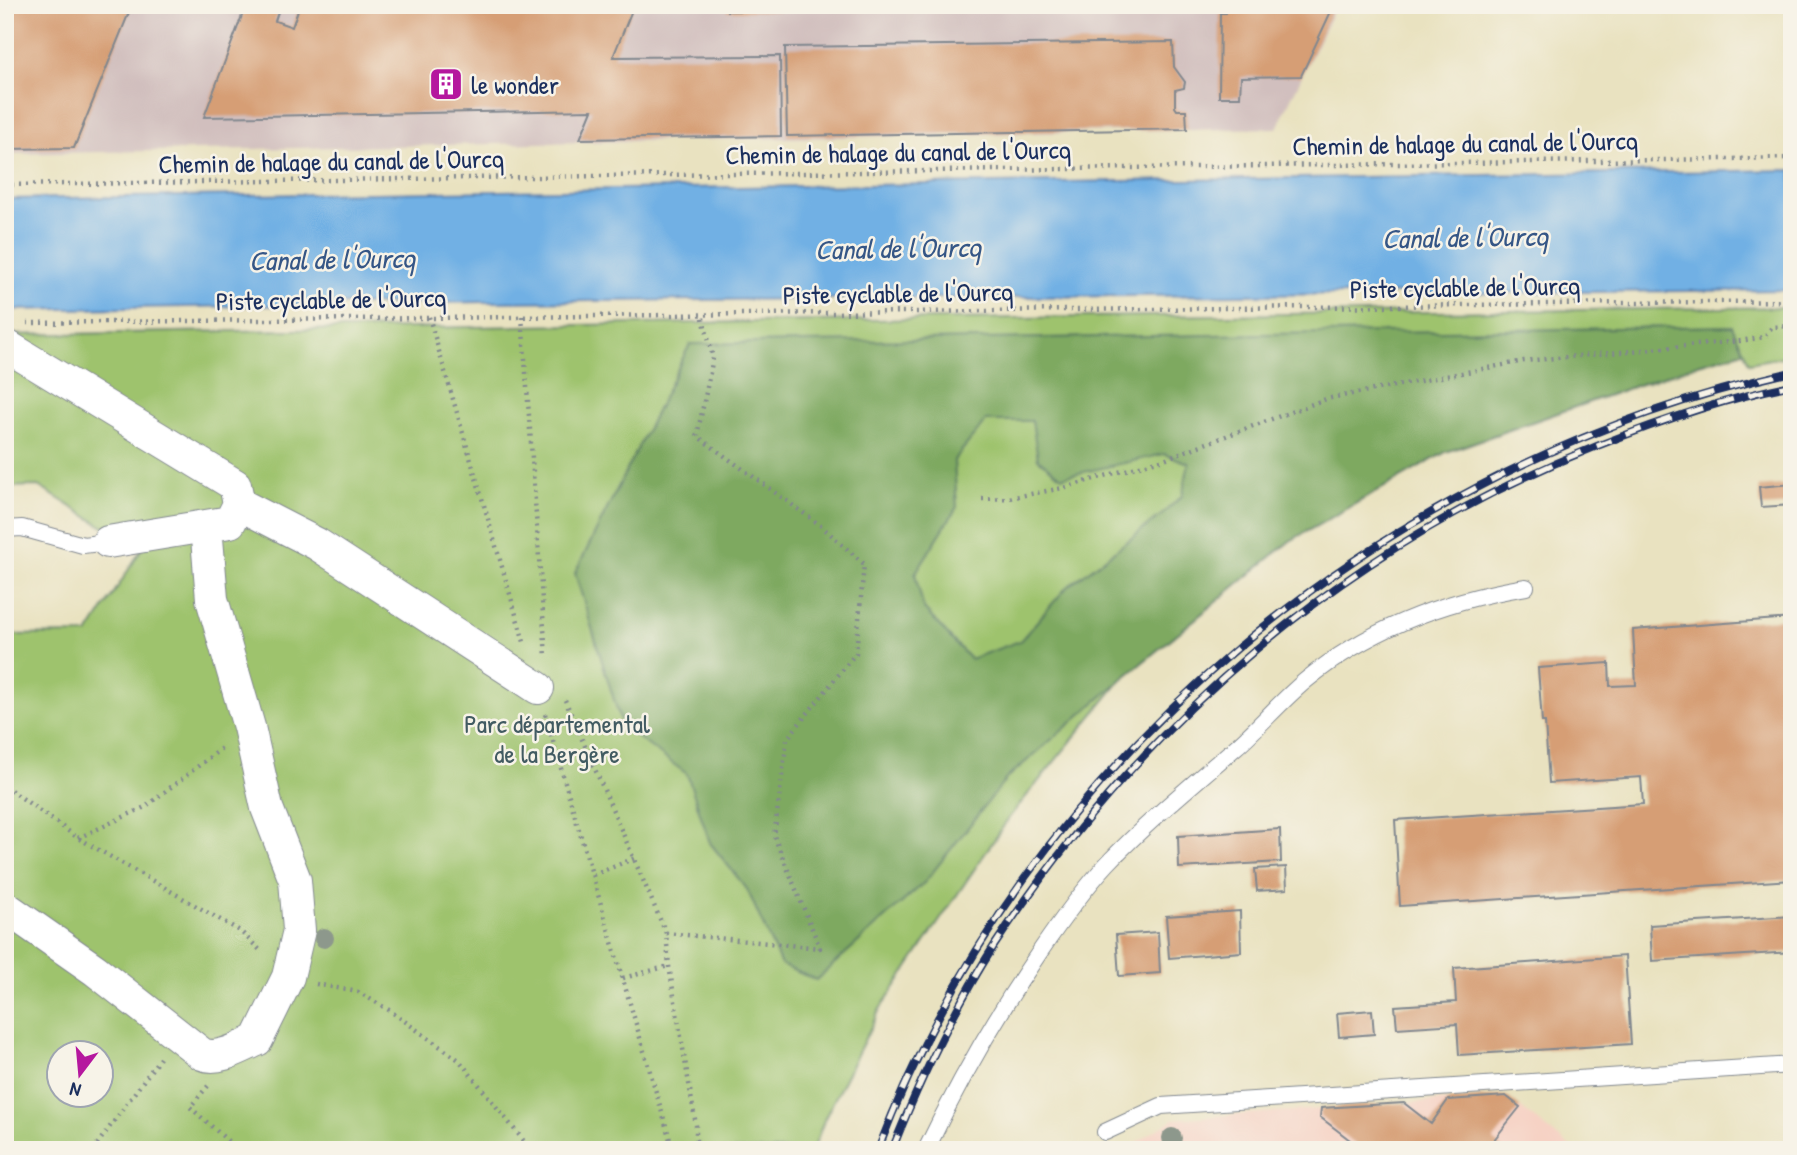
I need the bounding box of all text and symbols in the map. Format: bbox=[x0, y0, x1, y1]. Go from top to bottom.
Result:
building icon: le wonder bbox=[427, 65, 465, 103]
place label: le wonder bbox=[471, 67, 559, 102]
street label: Chemin de halage du canal de l'Ourcq bbox=[1292, 122, 1638, 164]
street label: Chemin de halage du canal de l'Ourcq bbox=[725, 131, 1071, 173]
street label: Chemin de halage du canal de l'Ourcq bbox=[158, 140, 504, 182]
water label: Canal de l'Ourcq bbox=[1382, 217, 1549, 257]
water label: Canal de l'Ourcq bbox=[815, 228, 982, 268]
water label: Canal de l'Ourcq bbox=[249, 239, 416, 279]
street label: Piste cyclable de l'Ourcq bbox=[1349, 267, 1581, 307]
street label: Piste cyclable de l'Ourcq bbox=[782, 273, 1014, 313]
street label: Piste cyclable de l'Ourcq bbox=[215, 279, 447, 319]
park label: Parc départemental de la Bergère bbox=[464, 706, 650, 771]
north arrow bbox=[46, 1040, 116, 1110]
text: N bbox=[67, 1076, 84, 1104]

